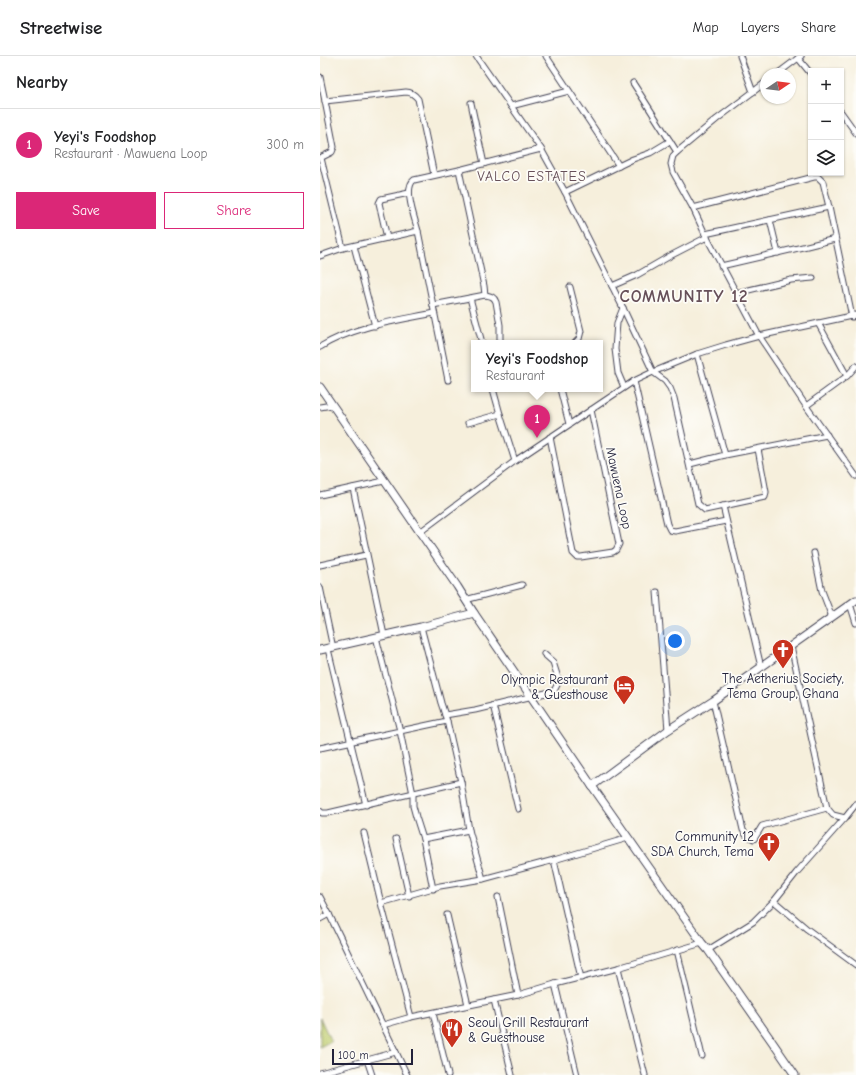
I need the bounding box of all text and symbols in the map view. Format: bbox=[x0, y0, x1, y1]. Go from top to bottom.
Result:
text: Streetwise bbox=[20, 17, 102, 39]
text: Map bbox=[692, 19, 719, 36]
text: Layers bbox=[741, 19, 779, 36]
text: Share bbox=[801, 19, 836, 36]
north arrow bbox=[760, 68, 796, 104]
map controls bbox=[808, 68, 844, 176]
button: + bbox=[808, 68, 844, 104]
text: Nearby bbox=[16, 73, 67, 92]
button: − bbox=[808, 104, 844, 140]
text: Yeyi's Foodshop bbox=[54, 128, 156, 146]
text: 1 bbox=[26, 137, 32, 152]
text: 300 m bbox=[266, 137, 304, 152]
button: layers bbox=[808, 140, 844, 176]
text: Restaurant · Mawuena Loop bbox=[54, 146, 207, 161]
district label: VALCO ESTATES bbox=[477, 168, 587, 185]
button: Save bbox=[16, 192, 156, 229]
button: Share bbox=[164, 192, 304, 229]
district label: COMMUNITY 12 bbox=[619, 287, 749, 306]
popup bbox=[471, 340, 603, 392]
text: Yeyi's Foodshop bbox=[486, 350, 588, 368]
text: Restaurant bbox=[486, 368, 545, 383]
pin: 1 bbox=[524, 405, 550, 438]
street label: Mawuena Loop bbox=[603, 445, 635, 531]
your location bbox=[665, 631, 685, 651]
church icon: The Aetherius Society, Tema Group, Ghana bbox=[770, 637, 796, 670]
place label: The Aetherius Society, Tema Group, Ghana bbox=[722, 671, 844, 701]
place label: Olympic Restaurant & Guesthouse bbox=[501, 672, 609, 702]
hotel icon: Olympic Restaurant & Guesthouse bbox=[611, 673, 637, 706]
place label: Community 12 SDA Church, Tema bbox=[651, 829, 754, 859]
church icon: Community 12 SDA Church, Tema bbox=[756, 830, 782, 863]
place label: Seoul Grill Restaurant & Guesthouse bbox=[468, 1015, 590, 1045]
restaurant icon: Seoul Grill Restaurant & Guesthouse bbox=[439, 1016, 465, 1049]
scale bar bbox=[332, 1047, 413, 1066]
text: 100 m bbox=[338, 1049, 369, 1062]

